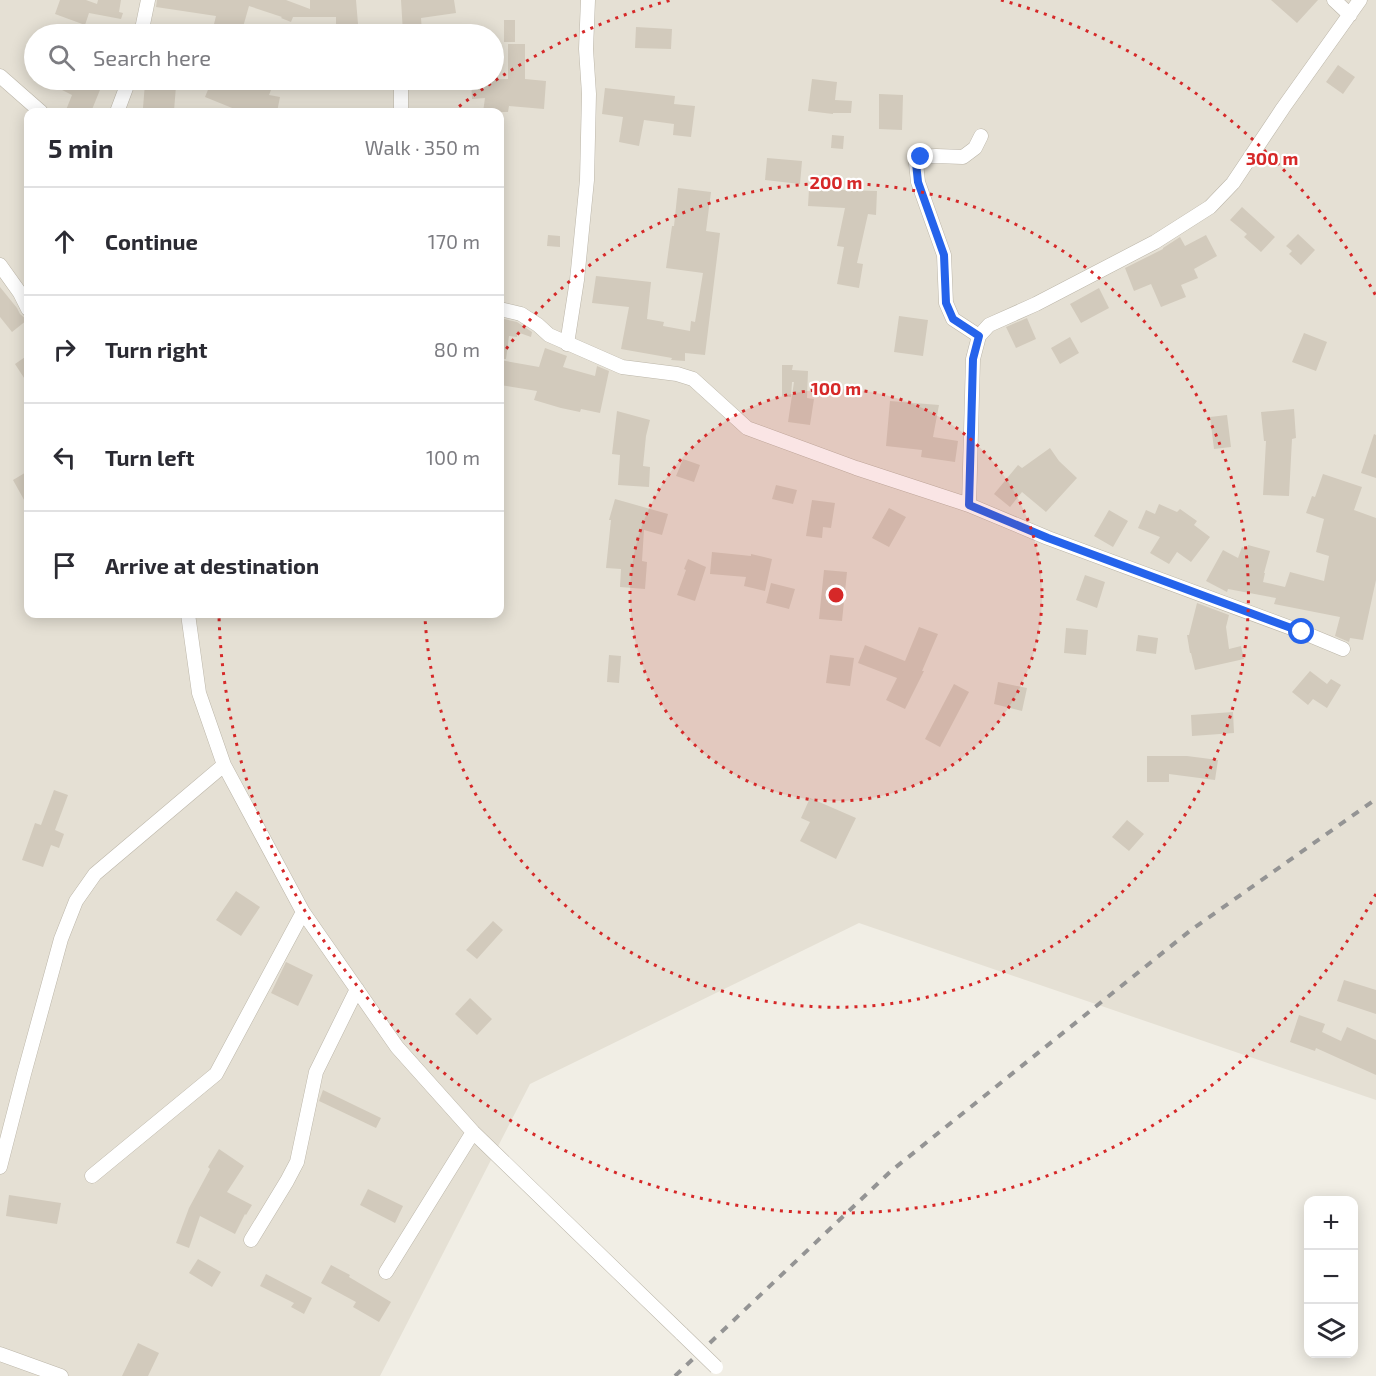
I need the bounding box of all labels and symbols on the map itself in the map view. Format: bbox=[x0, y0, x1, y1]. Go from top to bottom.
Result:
route end bbox=[907, 143, 933, 169]
text: 300 m bbox=[1246, 147, 1298, 169]
text: 200 m bbox=[810, 171, 862, 193]
text: 100 m bbox=[811, 377, 861, 399]
centre of rings bbox=[826, 585, 846, 605]
route start bbox=[1288, 618, 1314, 644]

